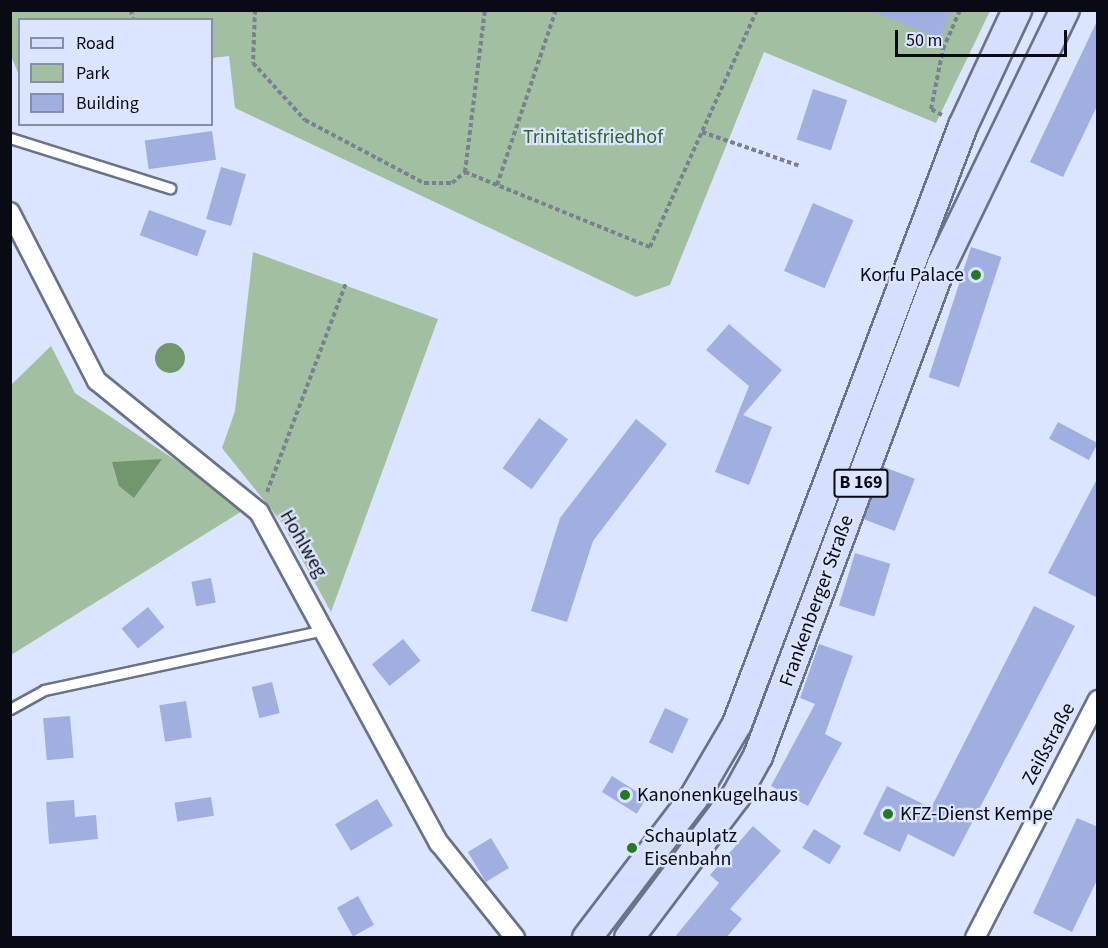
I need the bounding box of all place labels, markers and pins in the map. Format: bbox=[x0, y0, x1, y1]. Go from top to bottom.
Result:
place label: Korfu Palace bbox=[860, 263, 964, 287]
marker: Korfu Palace bbox=[969, 268, 983, 282]
place label: Kanonenkugelhaus bbox=[637, 783, 798, 807]
marker: Kanonenkugelhaus bbox=[618, 788, 632, 802]
place label: KFZ-Dienst Kempe bbox=[900, 802, 1053, 826]
marker: KFZ-Dienst Kempe bbox=[881, 807, 895, 821]
place label: Schauplatz Eisenbahn bbox=[644, 825, 737, 872]
marker: Schauplatz Eisenbahn bbox=[625, 841, 639, 855]

